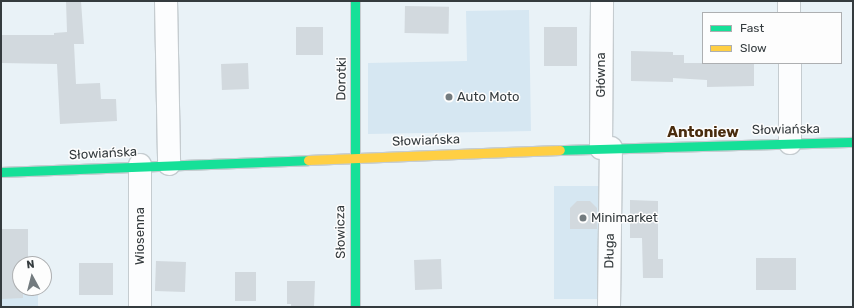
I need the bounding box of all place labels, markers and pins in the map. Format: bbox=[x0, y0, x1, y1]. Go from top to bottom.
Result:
place label: Auto Moto bbox=[457, 89, 519, 105]
marker: Auto Moto bbox=[444, 92, 454, 102]
place label: Minimarket bbox=[591, 210, 658, 226]
marker: Minimarket bbox=[578, 213, 588, 223]

